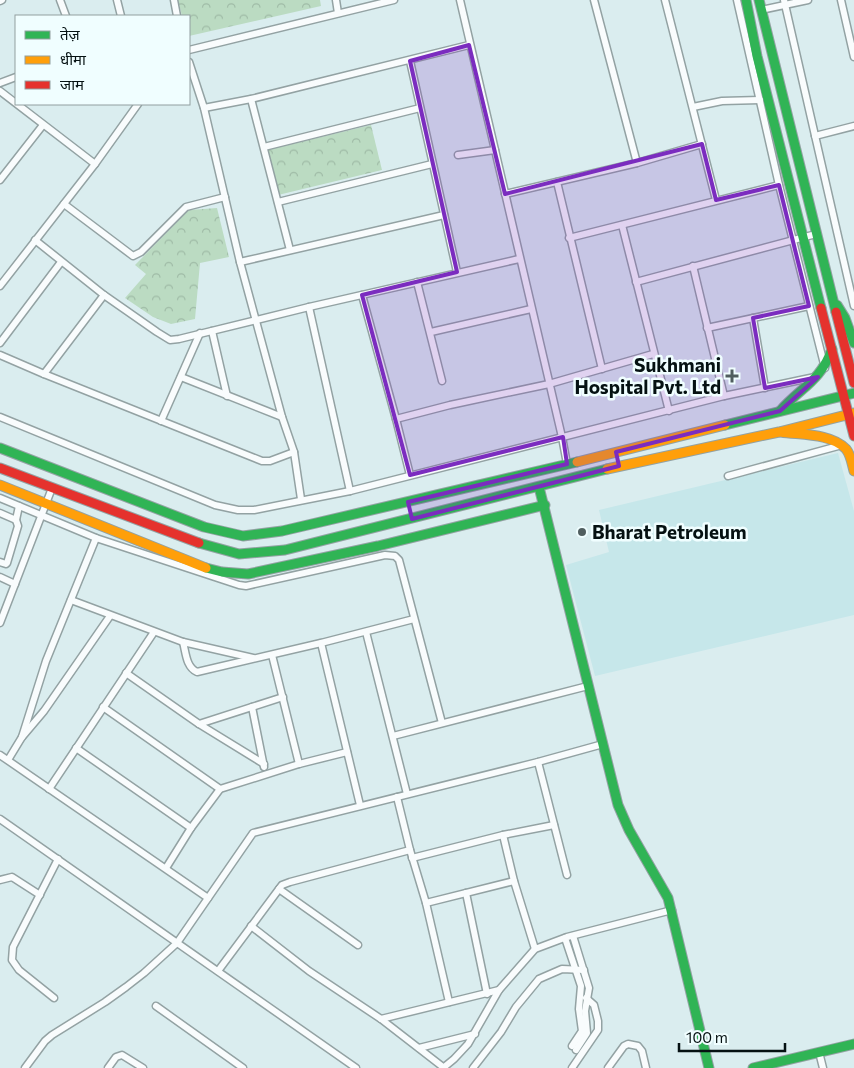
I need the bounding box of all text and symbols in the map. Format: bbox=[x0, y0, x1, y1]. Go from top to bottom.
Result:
legend bbox=[15, 15, 190, 105]
text: तेज़ bbox=[60, 25, 81, 43]
text: धीमा bbox=[60, 50, 87, 68]
text: जाम bbox=[60, 75, 85, 93]
place label: Sukhmani Hospital Pvt. Ltd bbox=[574, 353, 721, 398]
marker: Sukhmani Hospital Pvt. Ltd bbox=[725, 369, 739, 383]
place label: Bharat Petroleum bbox=[592, 520, 746, 543]
marker: Bharat Petroleum bbox=[576, 526, 588, 538]
scale bar bbox=[679, 1020, 785, 1052]
text: 100 m bbox=[686, 1028, 728, 1046]

